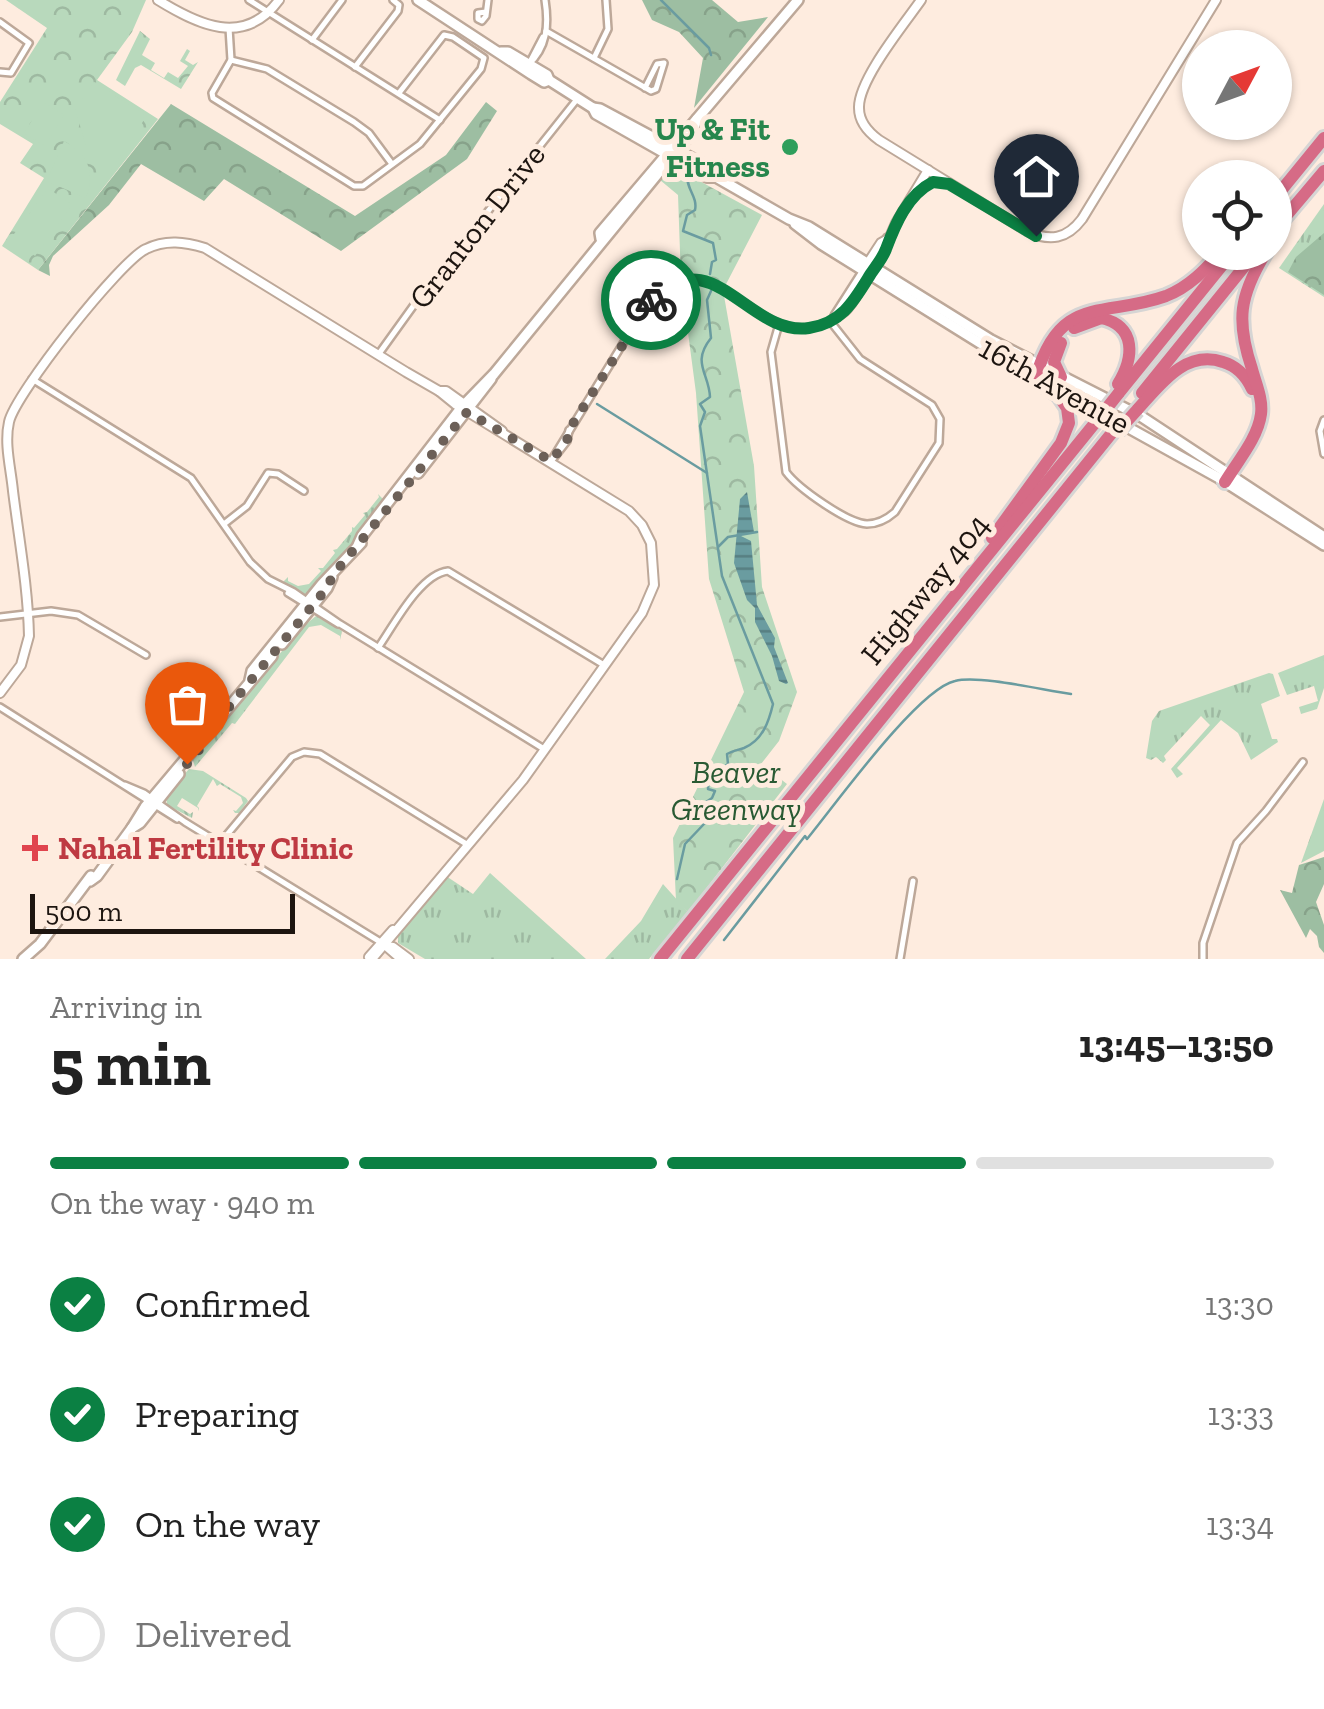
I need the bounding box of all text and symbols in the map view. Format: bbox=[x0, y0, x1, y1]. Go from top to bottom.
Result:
north arrow bbox=[1182, 30, 1292, 140]
map controls bbox=[1182, 30, 1292, 270]
place label: Up & Fit Fitness bbox=[655, 110, 770, 185]
pin bbox=[994, 134, 1079, 237]
street label: Granton Drive bbox=[401, 136, 553, 316]
marker: Up & Fit Fitness bbox=[779, 136, 801, 158]
icon: home bbox=[1009, 149, 1064, 204]
button: locate bbox=[1182, 160, 1292, 270]
courier bbox=[601, 250, 701, 350]
icon: bike bbox=[624, 273, 679, 328]
street label: 16th Avenue bbox=[973, 328, 1137, 442]
street label: Highway 404 bbox=[853, 506, 997, 672]
pin bbox=[145, 662, 230, 765]
icon: bag bbox=[160, 677, 215, 732]
park label: Beaver Greenway bbox=[671, 753, 801, 828]
place label: Nahal Fertility Clinic bbox=[58, 829, 353, 867]
marker: Nahal Fertility Clinic bbox=[22, 835, 48, 861]
scale bar bbox=[30, 889, 295, 934]
text: 500 m bbox=[45, 895, 122, 928]
text: Arriving in bbox=[50, 988, 202, 1026]
text: 13:45–13:50 bbox=[1079, 1021, 1274, 1067]
text: 5 min bbox=[50, 1024, 211, 1102]
text: On the way · 940 m bbox=[50, 1184, 314, 1222]
icon: check bbox=[50, 1277, 105, 1332]
text: Confirmed bbox=[135, 1281, 310, 1327]
text: 13:30 bbox=[1205, 1285, 1274, 1323]
icon: check bbox=[50, 1387, 105, 1442]
text: Preparing bbox=[135, 1391, 299, 1437]
text: 13:33 bbox=[1208, 1395, 1274, 1433]
icon: check bbox=[50, 1497, 105, 1552]
text: On the way bbox=[135, 1501, 320, 1547]
text: 13:34 bbox=[1206, 1505, 1274, 1543]
text: Delivered bbox=[135, 1611, 291, 1657]

